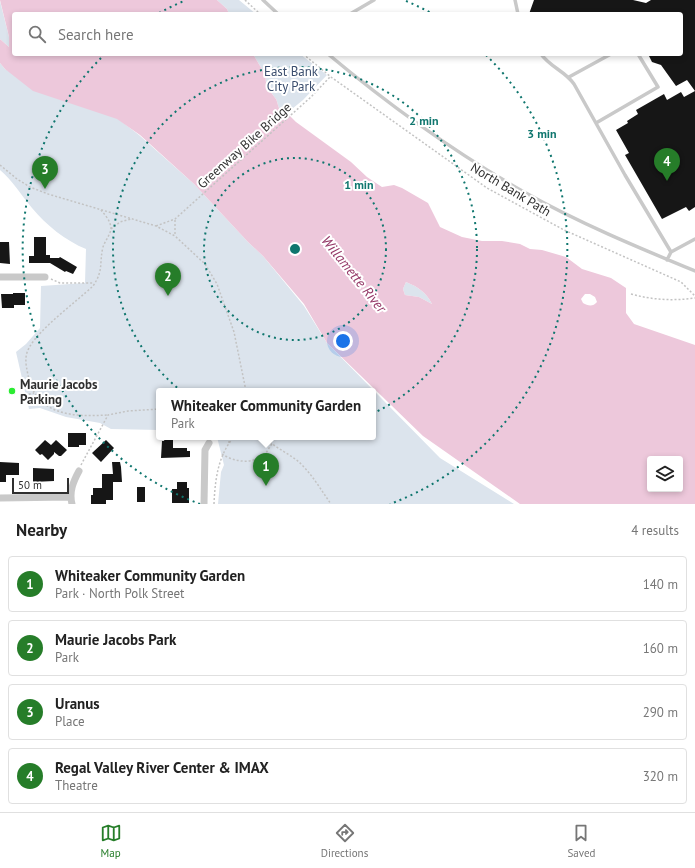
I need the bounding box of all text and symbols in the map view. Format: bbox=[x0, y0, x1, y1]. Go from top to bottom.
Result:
search box bbox=[12, 12, 683, 56]
icon: search bbox=[26, 23, 48, 45]
text: Search here bbox=[58, 25, 134, 44]
park label: East Bank City Park bbox=[264, 63, 319, 95]
street label: Greenway Bike Bridge bbox=[194, 99, 295, 192]
text: 2 min bbox=[409, 113, 439, 128]
text: 3 min bbox=[527, 126, 557, 141]
pin: 4 bbox=[654, 148, 680, 181]
pin: 3 bbox=[32, 156, 58, 189]
street label: North Bank Path bbox=[467, 159, 554, 220]
text: 1 min bbox=[344, 177, 374, 192]
water label: Willamette River bbox=[318, 232, 391, 317]
centre of rings bbox=[288, 242, 302, 256]
pin: 2 bbox=[155, 263, 181, 296]
your location bbox=[333, 331, 353, 351]
place label: Maurie Jacobs Parking bbox=[20, 376, 98, 408]
marker: Maurie Jacobs Parking bbox=[7, 386, 17, 396]
popup bbox=[156, 388, 376, 440]
text: Whiteaker Community Garden bbox=[171, 396, 361, 415]
text: Park bbox=[171, 415, 195, 432]
pin: 1 bbox=[253, 453, 279, 486]
map controls bbox=[647, 456, 683, 492]
button: layers bbox=[647, 456, 683, 492]
scale bar bbox=[12, 476, 69, 495]
text: 50 m bbox=[18, 478, 42, 492]
text: Nearby bbox=[16, 519, 67, 541]
text: 4 results bbox=[631, 522, 679, 539]
text: Whiteaker Community Garden bbox=[55, 566, 245, 585]
text: 1 bbox=[26, 576, 34, 593]
text: 140 m bbox=[643, 576, 678, 593]
text: Park · North Polk Street bbox=[55, 585, 185, 602]
text: Maurie Jacobs Park bbox=[55, 630, 176, 649]
text: 2 bbox=[26, 640, 34, 657]
text: 160 m bbox=[643, 640, 678, 657]
text: Park bbox=[55, 649, 79, 666]
text: Uranus bbox=[55, 694, 100, 713]
text: 3 bbox=[26, 704, 34, 721]
text: 290 m bbox=[643, 704, 678, 721]
text: Place bbox=[55, 713, 85, 730]
text: Regal Valley River Center & IMAX bbox=[55, 758, 269, 777]
text: 4 bbox=[26, 768, 34, 785]
text: 320 m bbox=[643, 768, 678, 785]
text: Theatre bbox=[55, 777, 98, 794]
tab: Map bbox=[100, 822, 122, 860]
tab: Directions bbox=[321, 822, 368, 860]
tab: Saved bbox=[567, 822, 595, 860]

